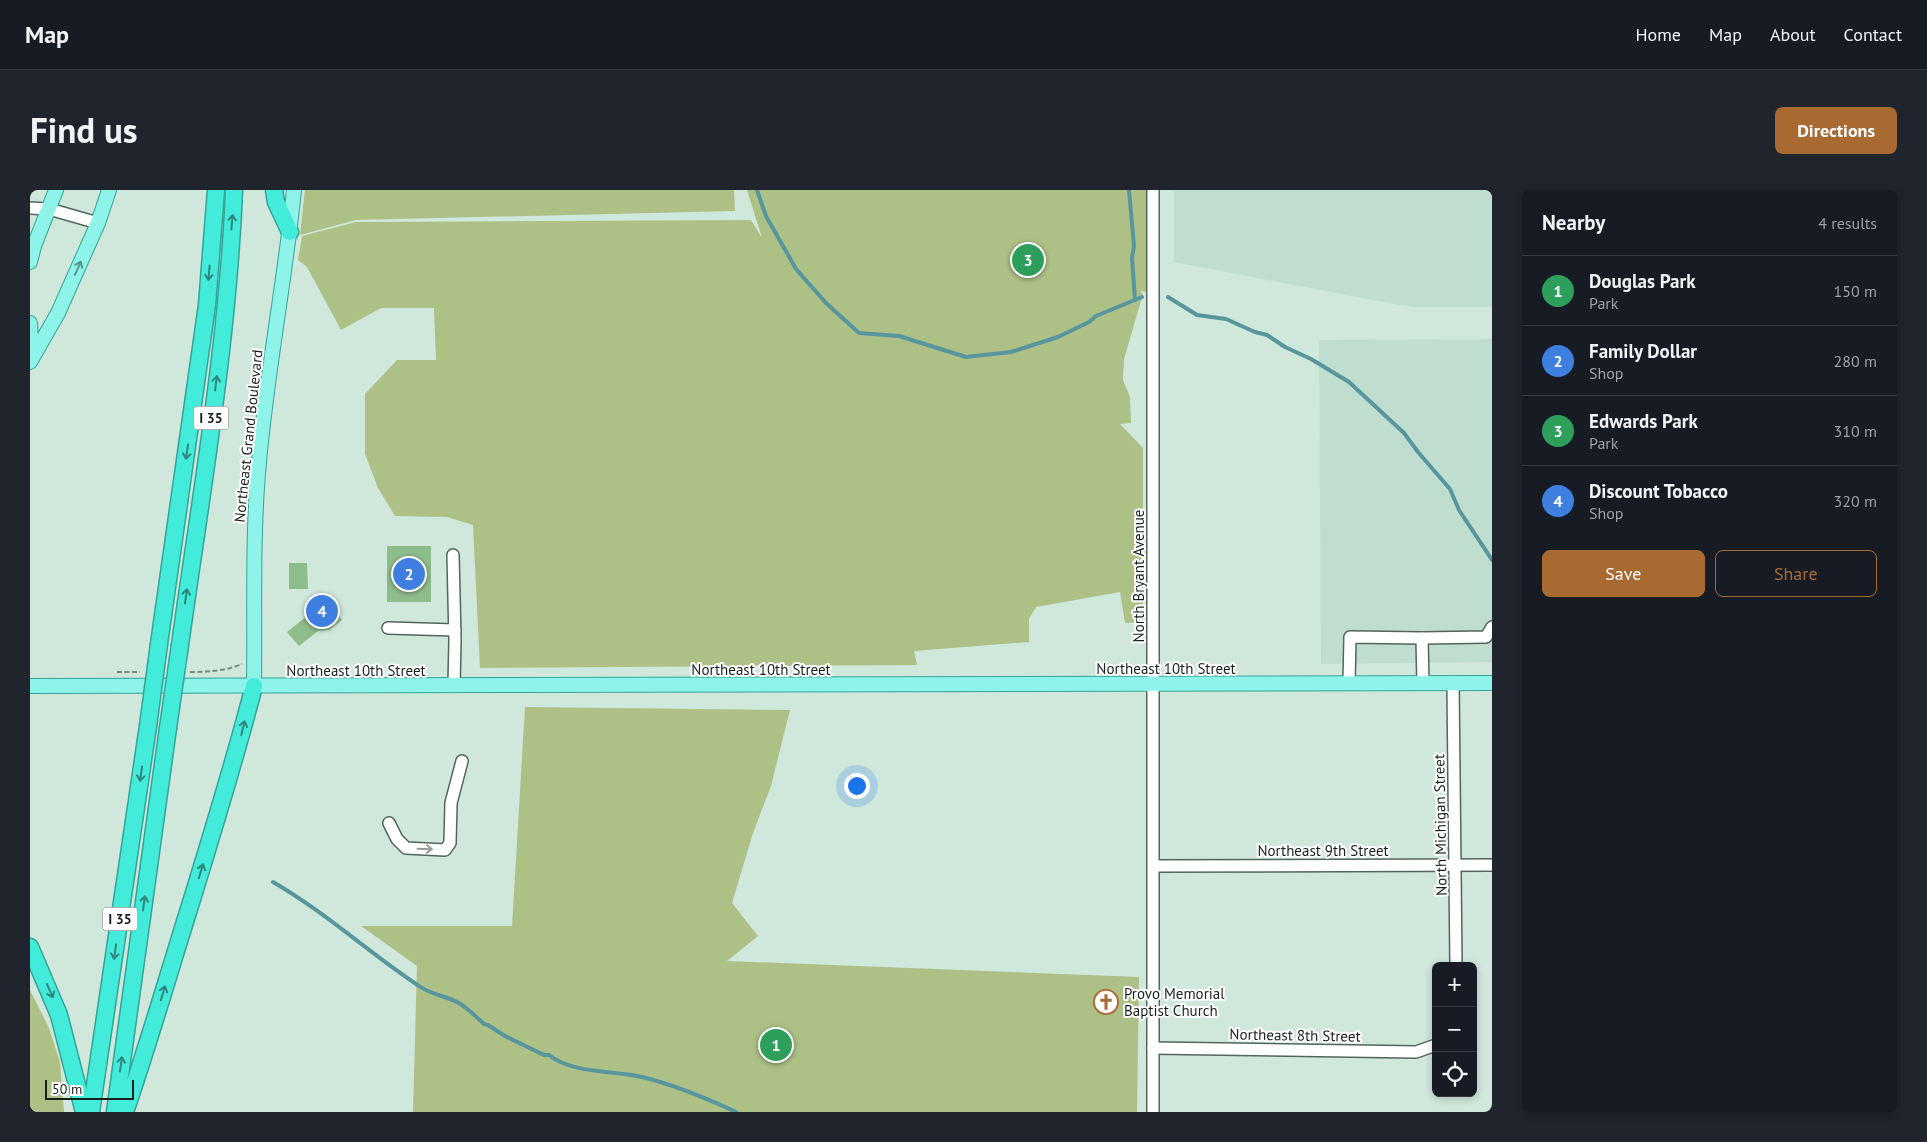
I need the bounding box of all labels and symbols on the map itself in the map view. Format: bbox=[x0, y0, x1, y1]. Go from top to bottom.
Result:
one-way arrow bbox=[227, 214, 237, 230]
pin: 3 bbox=[1012, 241, 1044, 279]
one-way arrow bbox=[74, 261, 84, 276]
one-way arrow bbox=[204, 265, 214, 281]
street label: Northeast Grand Boulevard bbox=[229, 349, 267, 523]
one-way arrow bbox=[211, 376, 221, 392]
road number: I 35 bbox=[194, 407, 228, 430]
one-way arrow bbox=[181, 444, 191, 460]
street label: North Bryant Avenue bbox=[1129, 510, 1148, 642]
pin: 2 bbox=[393, 555, 425, 593]
one-way arrow bbox=[182, 589, 192, 605]
pin: 4 bbox=[306, 592, 338, 630]
street label: Northeast 10th Street bbox=[1096, 659, 1236, 678]
street label: Northeast 10th Street bbox=[691, 660, 831, 679]
street label: Northeast 10th Street bbox=[286, 661, 426, 680]
one-way arrow bbox=[239, 720, 248, 736]
street label: North Michigan Street bbox=[1429, 754, 1451, 896]
one-way arrow bbox=[136, 766, 146, 782]
your location bbox=[844, 773, 870, 799]
street label: Northeast 9th Street bbox=[1257, 841, 1389, 860]
one-way arrow bbox=[416, 844, 432, 853]
one-way arrow bbox=[196, 864, 206, 880]
one-way arrow bbox=[139, 895, 149, 911]
road number: I 35 bbox=[102, 908, 138, 931]
one-way arrow bbox=[110, 944, 120, 960]
one-way arrow bbox=[45, 983, 55, 998]
place label: Provo Memorial Baptist Church bbox=[1124, 984, 1225, 1020]
one-way arrow bbox=[158, 985, 168, 1001]
church icon: Provo Memorial Baptist Church bbox=[1093, 989, 1119, 1015]
street label: Northeast 8th Street bbox=[1229, 1024, 1361, 1046]
pin: 1 bbox=[760, 1026, 792, 1064]
one-way arrow bbox=[117, 1056, 127, 1072]
scale bar bbox=[45, 1077, 134, 1100]

